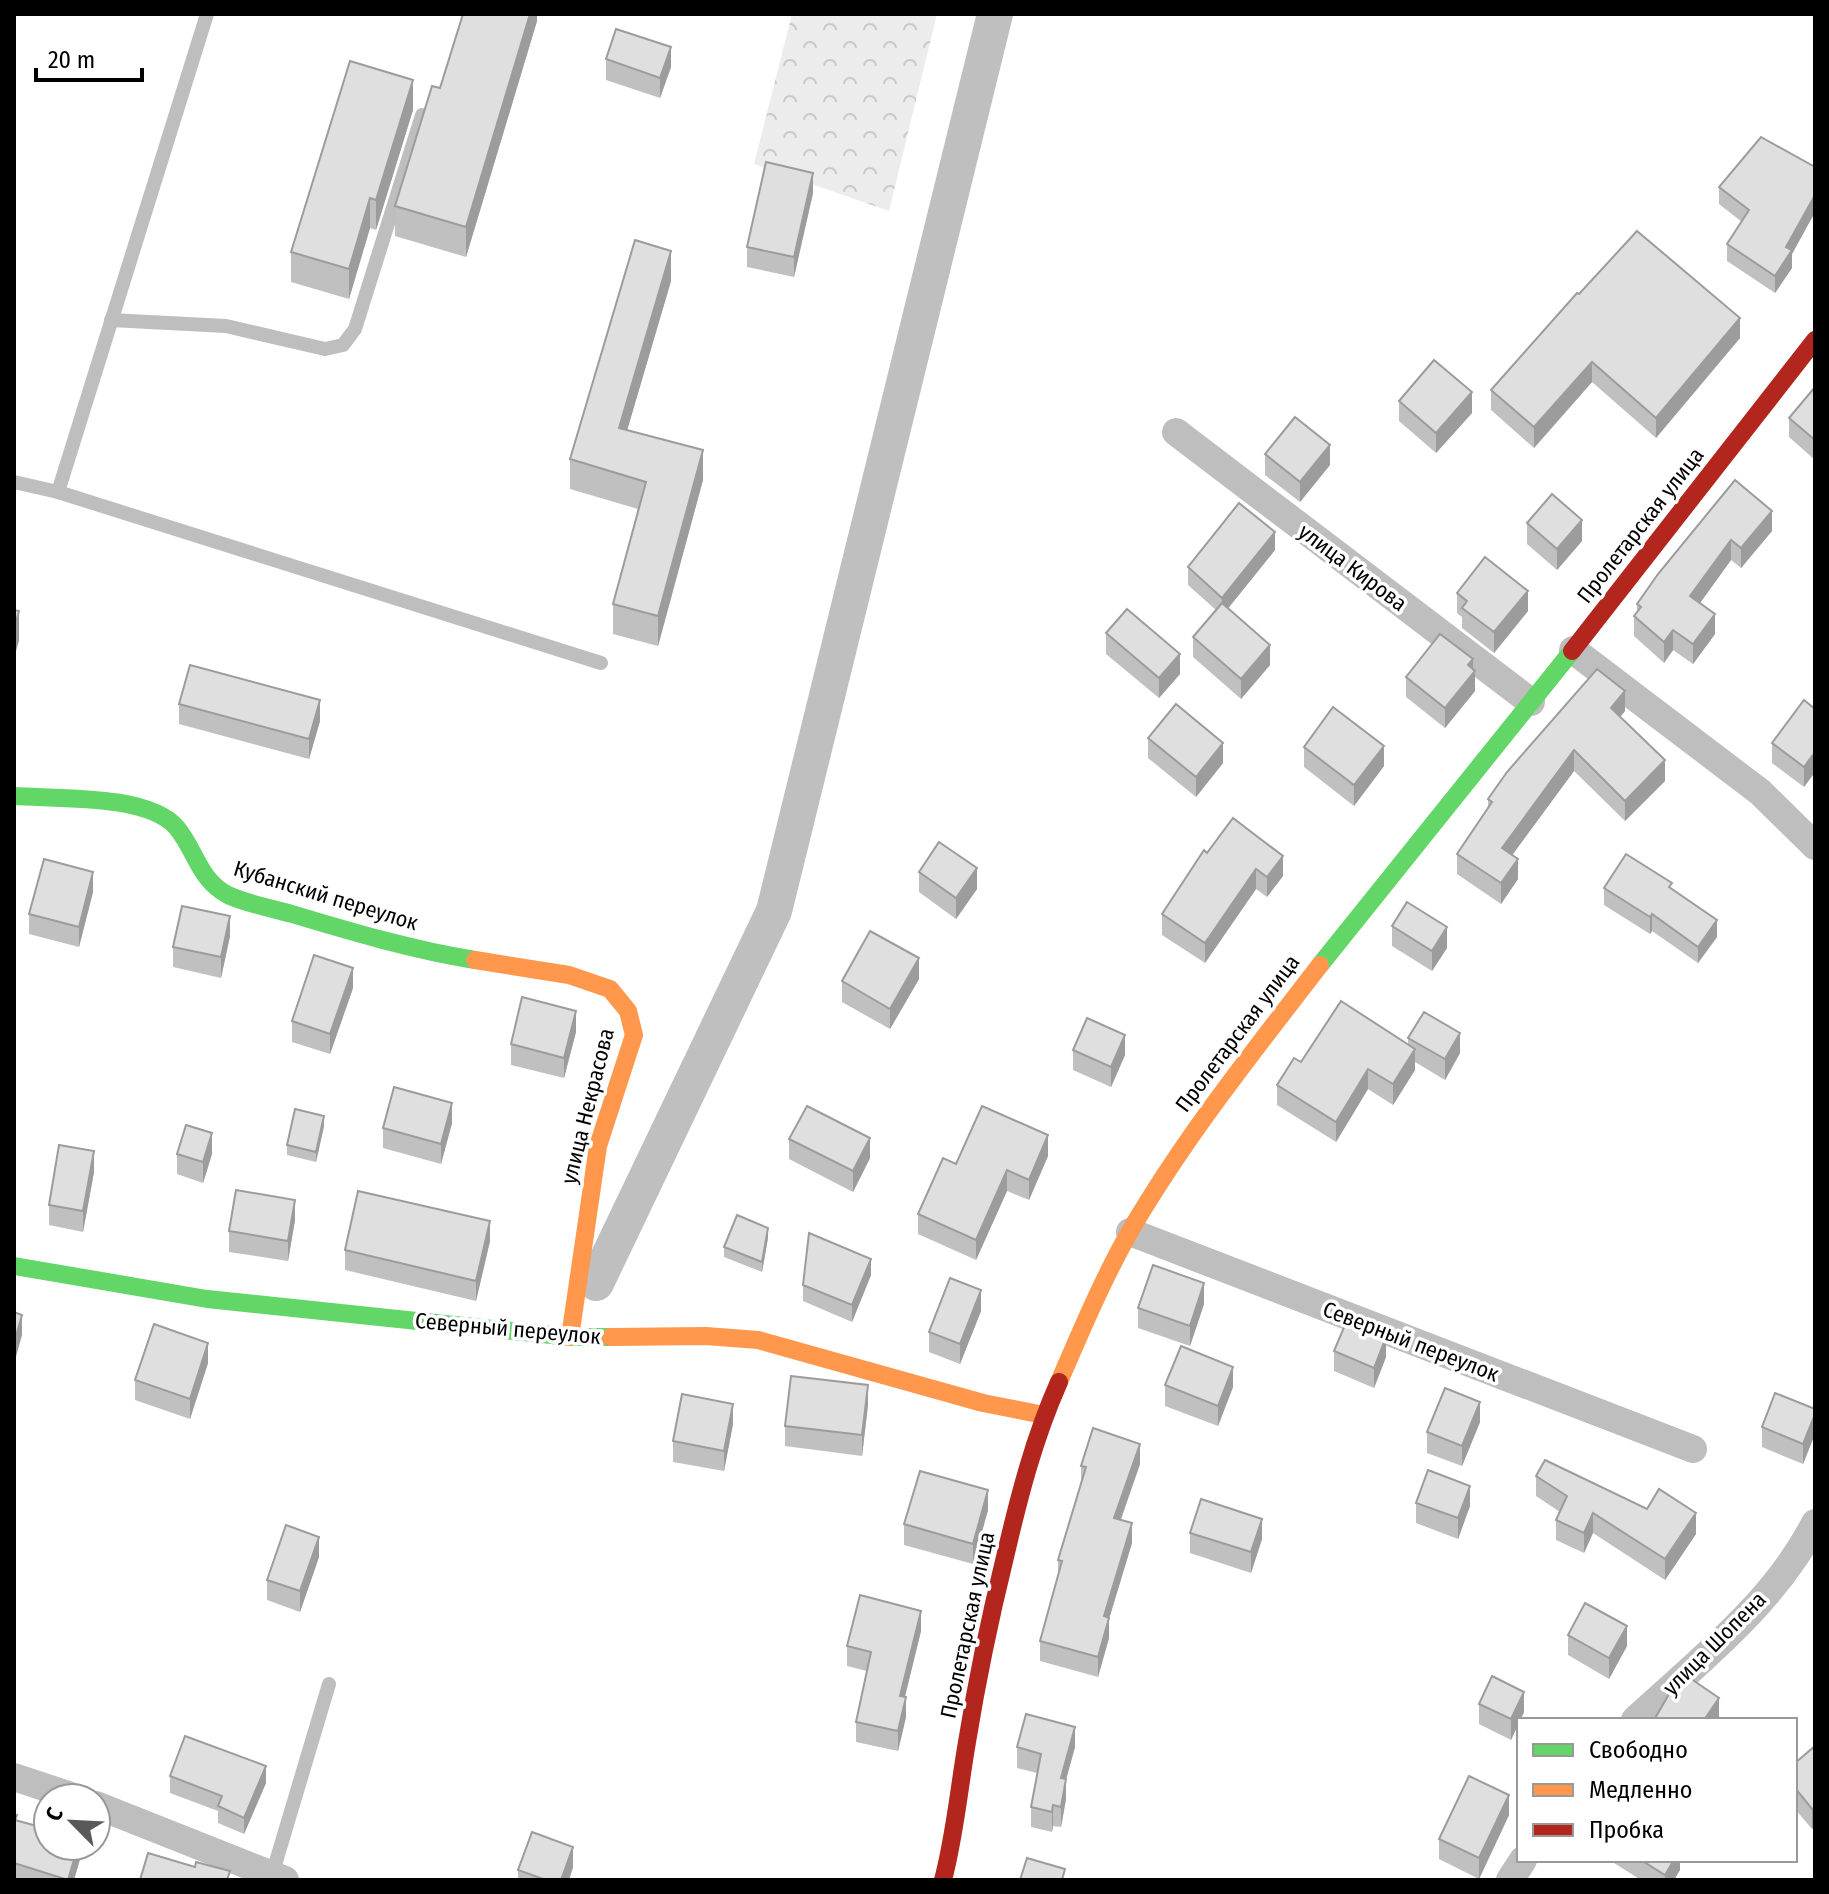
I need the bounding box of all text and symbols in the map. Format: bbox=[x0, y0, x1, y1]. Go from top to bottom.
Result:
scale bar bbox=[36, 32, 142, 82]
text: 20 m bbox=[48, 46, 95, 74]
street label: Пролетарская улица bbox=[1571, 442, 1710, 608]
street label: улица Кирова bbox=[1293, 518, 1412, 617]
street label: Кубанский переулок bbox=[230, 855, 422, 937]
street label: Пролетарская улица bbox=[1169, 949, 1305, 1117]
street label: улица Некрасова bbox=[555, 1026, 620, 1187]
street label: Северный переулок bbox=[1319, 1295, 1503, 1388]
street label: Северный переулок bbox=[414, 1307, 603, 1350]
street label: Пролетарская улица bbox=[935, 1529, 1000, 1721]
street label: улица Шопена bbox=[1657, 1586, 1772, 1701]
legend bbox=[1517, 1718, 1797, 1862]
text: Свободно bbox=[1589, 1736, 1688, 1764]
text: Медленно bbox=[1589, 1776, 1692, 1804]
north arrow bbox=[32, 1782, 112, 1862]
text: С bbox=[40, 1803, 69, 1825]
text: Пробка bbox=[1589, 1816, 1664, 1844]

